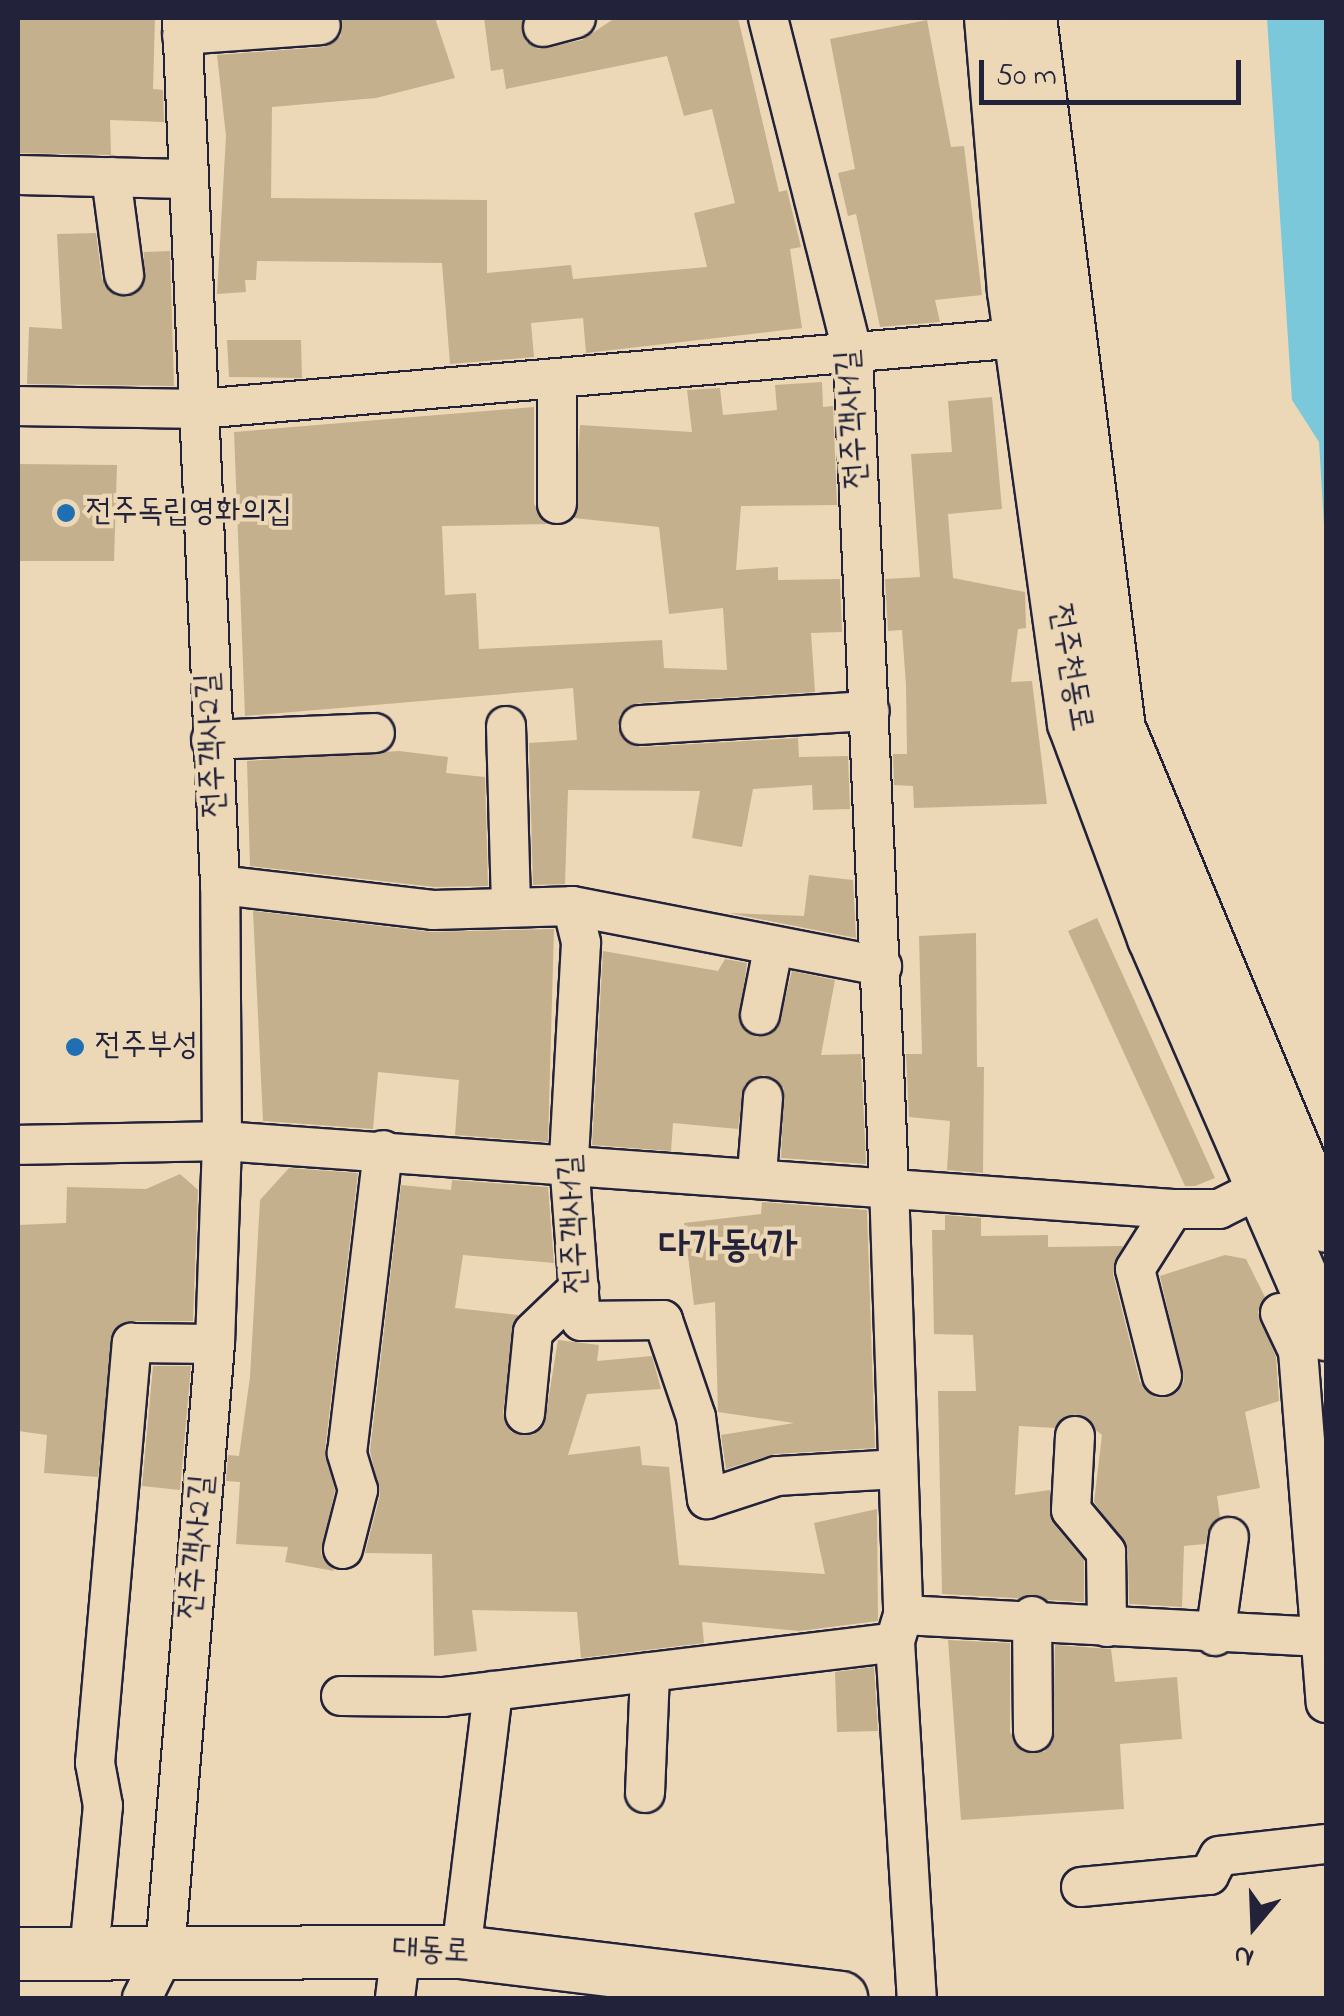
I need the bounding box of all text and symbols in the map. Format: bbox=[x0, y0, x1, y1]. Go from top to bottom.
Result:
scale bar bbox=[984, 40, 1246, 102]
text: 50 m bbox=[996, 55, 1057, 99]
street label: 전주객사1길 bbox=[830, 348, 878, 490]
place label: 전주독립영화의집 bbox=[86, 494, 292, 532]
marker: 전주독립영화의집 bbox=[55, 502, 77, 524]
street label: 전주천동로 bbox=[1039, 601, 1099, 735]
street label: 전주객사2길 bbox=[190, 672, 236, 818]
place label: 전주부성 bbox=[95, 1028, 198, 1066]
marker: 전주부성 bbox=[64, 1036, 86, 1058]
street label: 전주객사1길 bbox=[552, 1154, 598, 1294]
district label: 다가동4가 bbox=[659, 1225, 797, 1271]
street label: 전주객사2길 bbox=[173, 1473, 223, 1621]
north arrow bbox=[1204, 1876, 1304, 1976]
street label: 대동로 bbox=[391, 1931, 471, 1973]
text: N bbox=[1228, 1932, 1260, 1977]

